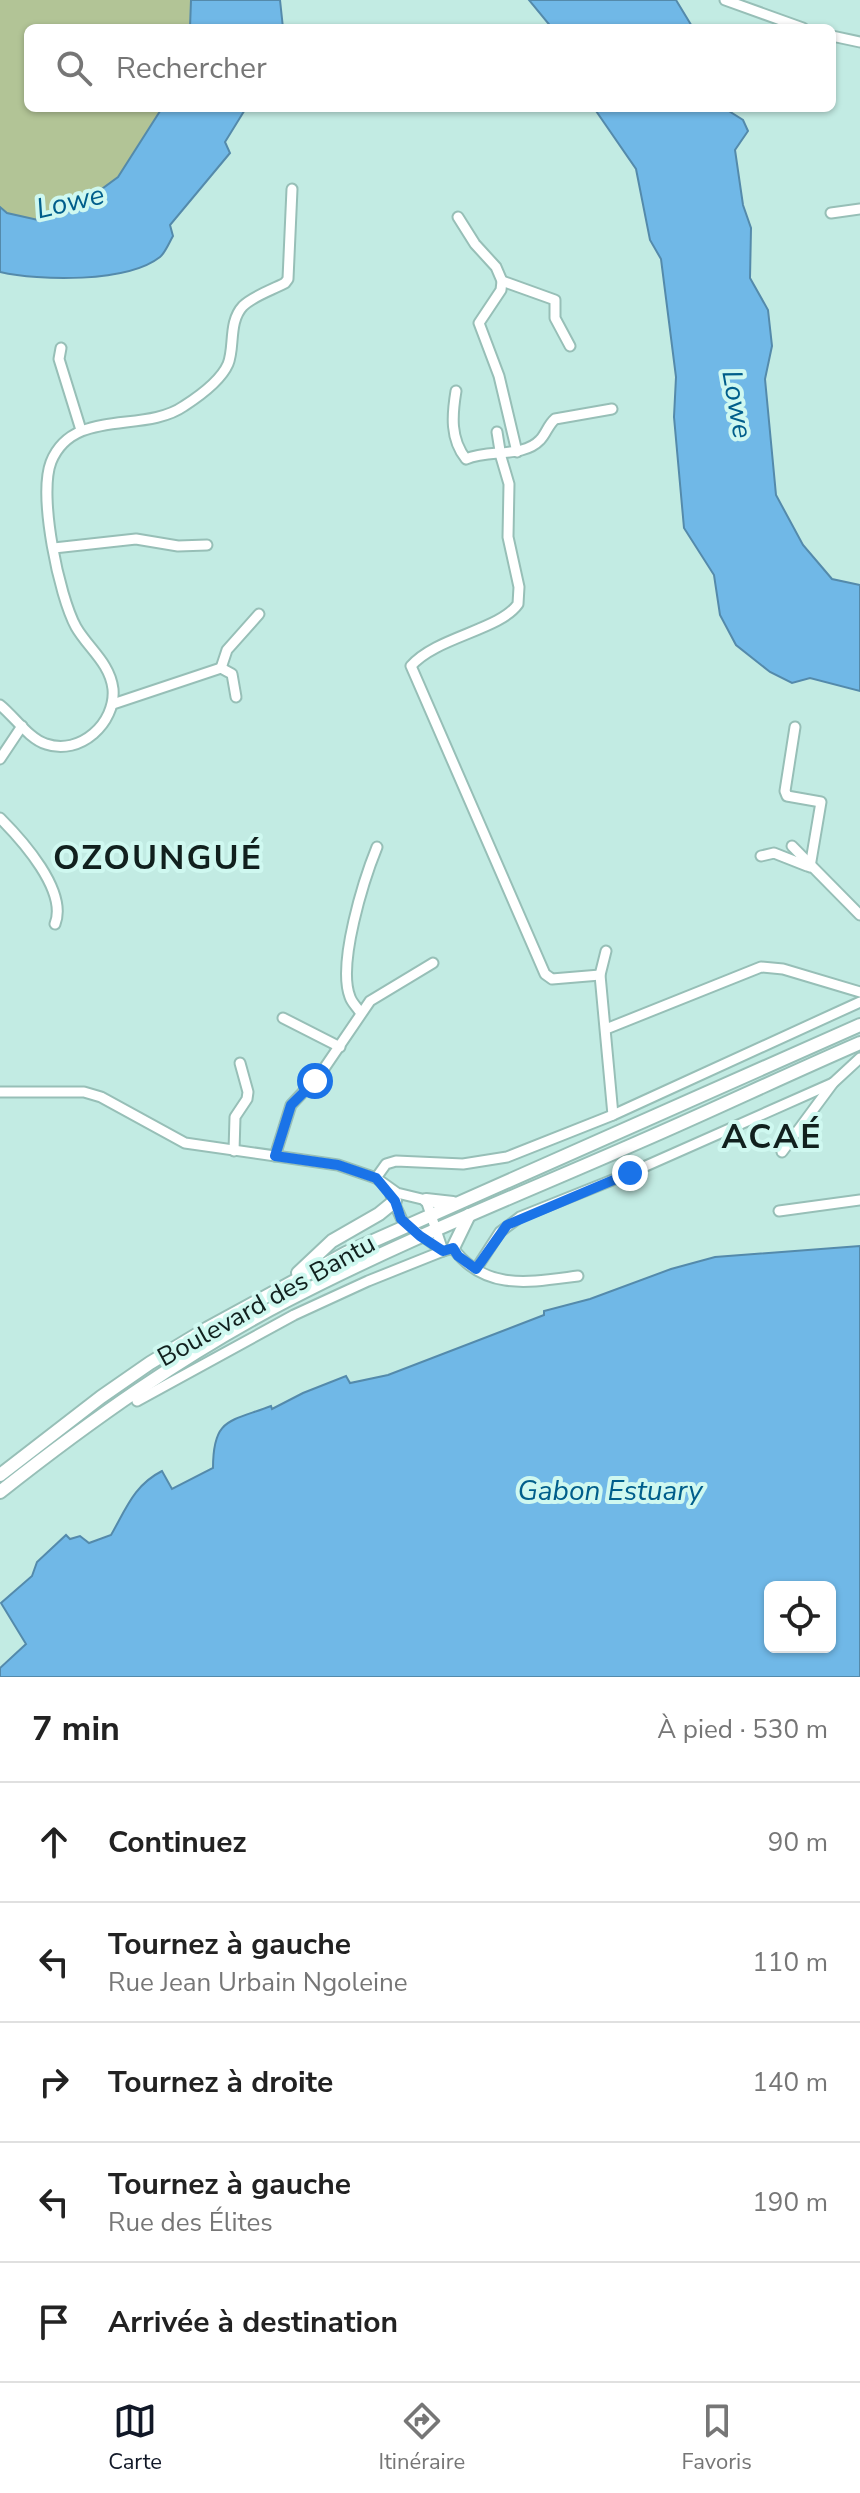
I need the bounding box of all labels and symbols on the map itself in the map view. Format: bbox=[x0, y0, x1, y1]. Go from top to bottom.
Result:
water label: Lowe bbox=[32, 176, 108, 228]
water label: Lowe bbox=[712, 367, 762, 441]
district label: OZOUNGUÉ bbox=[53, 835, 263, 881]
route start bbox=[297, 1063, 333, 1099]
district label: ACAÉ bbox=[722, 1114, 822, 1160]
route end bbox=[612, 1155, 648, 1191]
street label: Boulevard des Bantu bbox=[151, 1226, 381, 1375]
water label: Gabon Estuary bbox=[517, 1472, 704, 1510]

